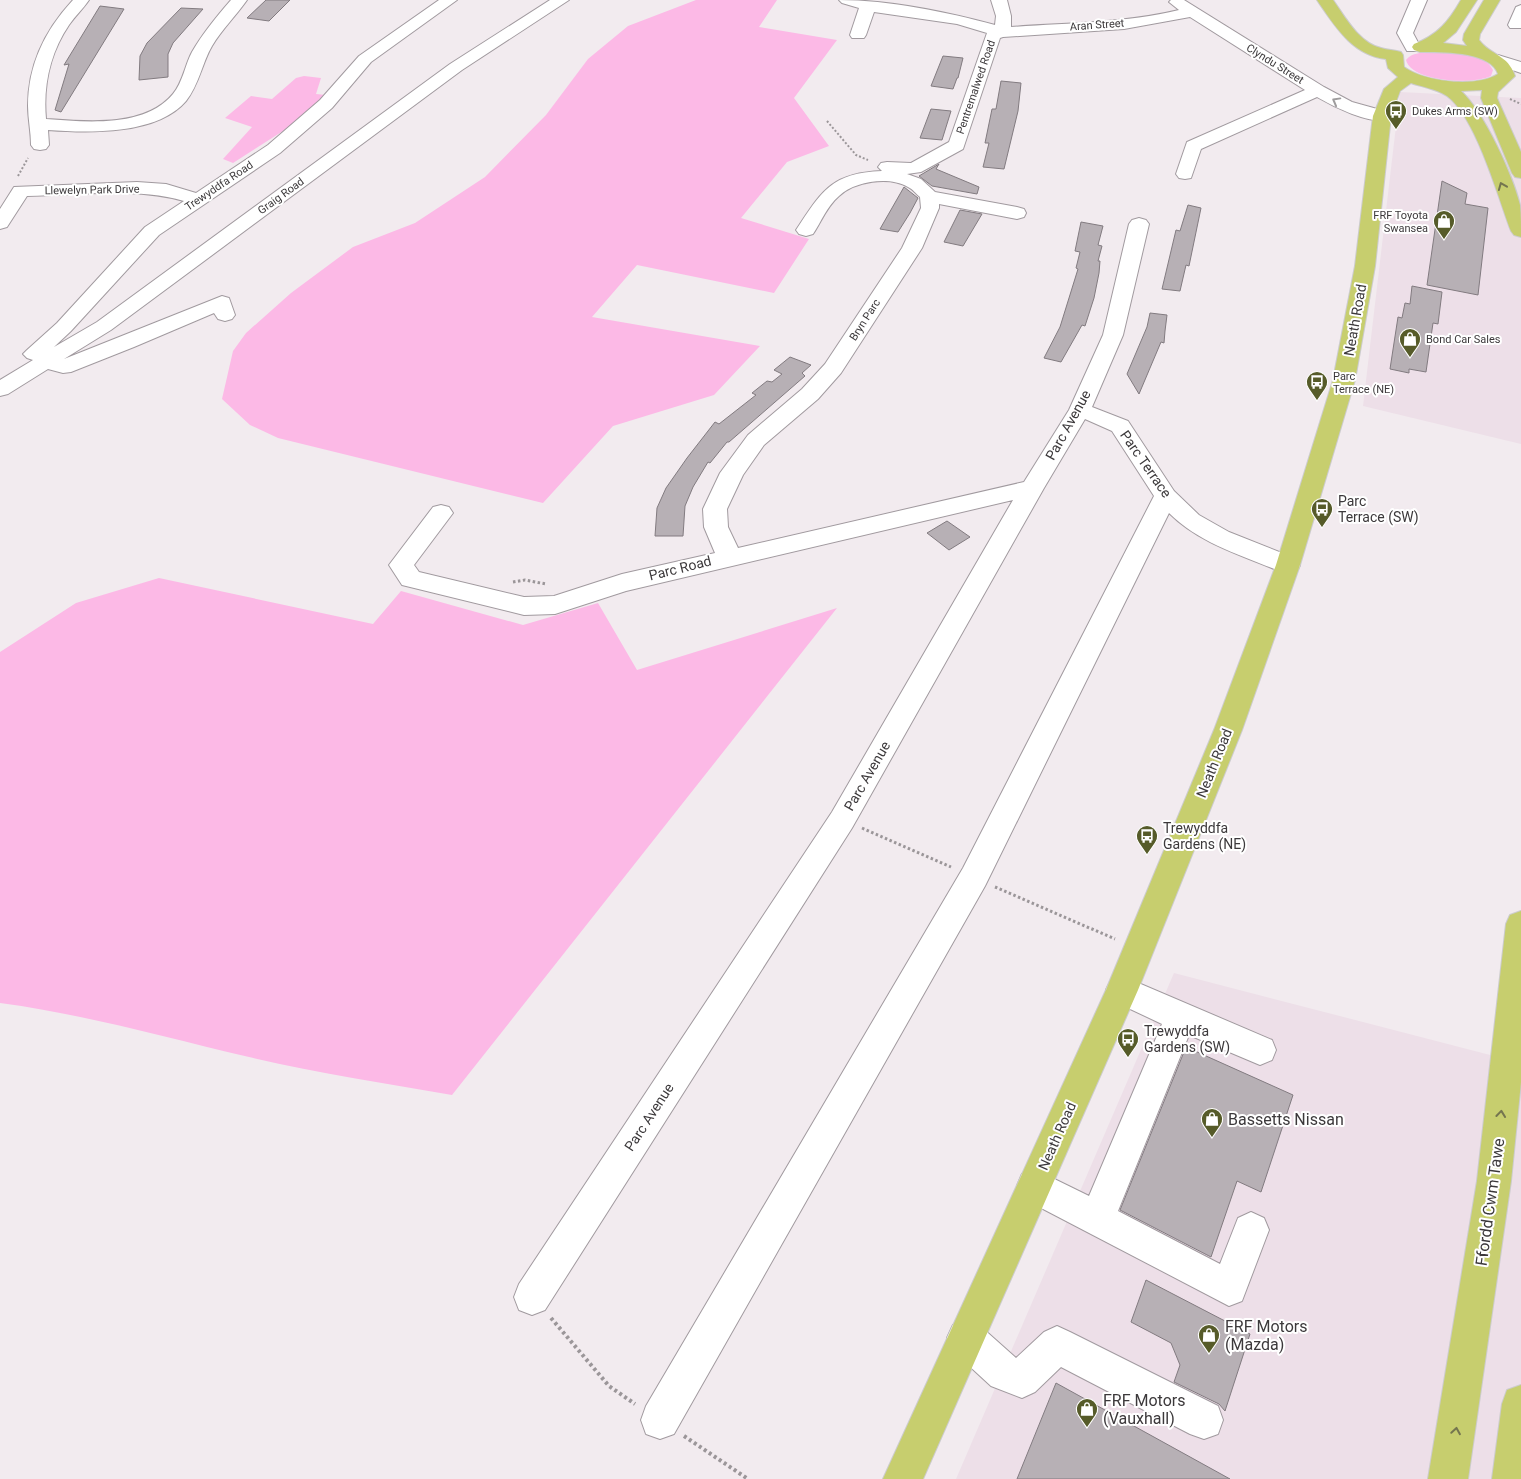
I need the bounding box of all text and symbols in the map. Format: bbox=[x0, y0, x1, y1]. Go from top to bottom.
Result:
street label: Aran Street bbox=[1069, 17, 1125, 33]
street label: Pentremalwed Road bbox=[954, 38, 998, 136]
street label: Clyndu Street bbox=[1244, 41, 1306, 87]
one-way arrow bbox=[1332, 97, 1341, 107]
bus stop icon: Dukes Arms (SW) bbox=[1384, 99, 1408, 130]
place label: Dukes Arms (SW) bbox=[1412, 105, 1498, 118]
street label: Trewyddfa Road bbox=[183, 158, 255, 214]
street label: Graig Road bbox=[255, 175, 307, 217]
one-way arrow bbox=[1498, 182, 1508, 190]
street label: Llewelyn Park Drive bbox=[44, 183, 140, 197]
place label: FRF Toyota Swansea bbox=[1373, 209, 1428, 235]
shop icon: FRF Toyota Swansea bbox=[1432, 209, 1456, 240]
street label: Neath Road bbox=[1341, 283, 1369, 357]
street label: Bryn Parc bbox=[847, 297, 883, 343]
shop icon: Bond Car Sales bbox=[1398, 327, 1422, 358]
place label: Bond Car Sales bbox=[1426, 333, 1501, 346]
bus stop icon: Parc Terrace (NE) bbox=[1305, 370, 1329, 401]
place label: Parc Terrace (NE) bbox=[1333, 370, 1394, 396]
street label: Parc Avenue bbox=[1042, 387, 1094, 463]
street label: Parc Terrace bbox=[1117, 427, 1175, 501]
place label: Parc Terrace (SW) bbox=[1338, 493, 1419, 526]
bus stop icon: Parc Terrace (SW) bbox=[1310, 497, 1334, 528]
street label: Parc Road bbox=[647, 553, 713, 583]
street label: Neath Road bbox=[1193, 726, 1235, 800]
street label: Parc Avenue bbox=[841, 738, 893, 814]
place label: Trewyddfa Gardens (NE) bbox=[1163, 820, 1246, 853]
bus stop icon: Trewyddfa Gardens (NE) bbox=[1135, 824, 1159, 855]
place label: Trewyddfa Gardens (SW) bbox=[1144, 1023, 1230, 1056]
bus stop icon: Trewyddfa Gardens (SW) bbox=[1116, 1027, 1140, 1058]
street label: Parc Avenue bbox=[621, 1080, 677, 1154]
street label: Neath Road bbox=[1035, 1099, 1079, 1173]
shop icon: Bassetts Nissan bbox=[1200, 1107, 1224, 1138]
place label: Bassetts Nissan bbox=[1228, 1110, 1344, 1129]
one-way arrow bbox=[1495, 1110, 1506, 1118]
street label: Ffordd Cwm Tawe bbox=[1472, 1137, 1508, 1267]
place label: FRF Motors (Mazda) bbox=[1225, 1317, 1308, 1354]
shop icon: FRF Motors (Mazda) bbox=[1197, 1323, 1221, 1354]
place label: FRF Motors (Vauxhall) bbox=[1103, 1391, 1186, 1428]
shop icon: FRF Motors (Vauxhall) bbox=[1075, 1397, 1099, 1428]
one-way arrow bbox=[1450, 1426, 1460, 1435]

